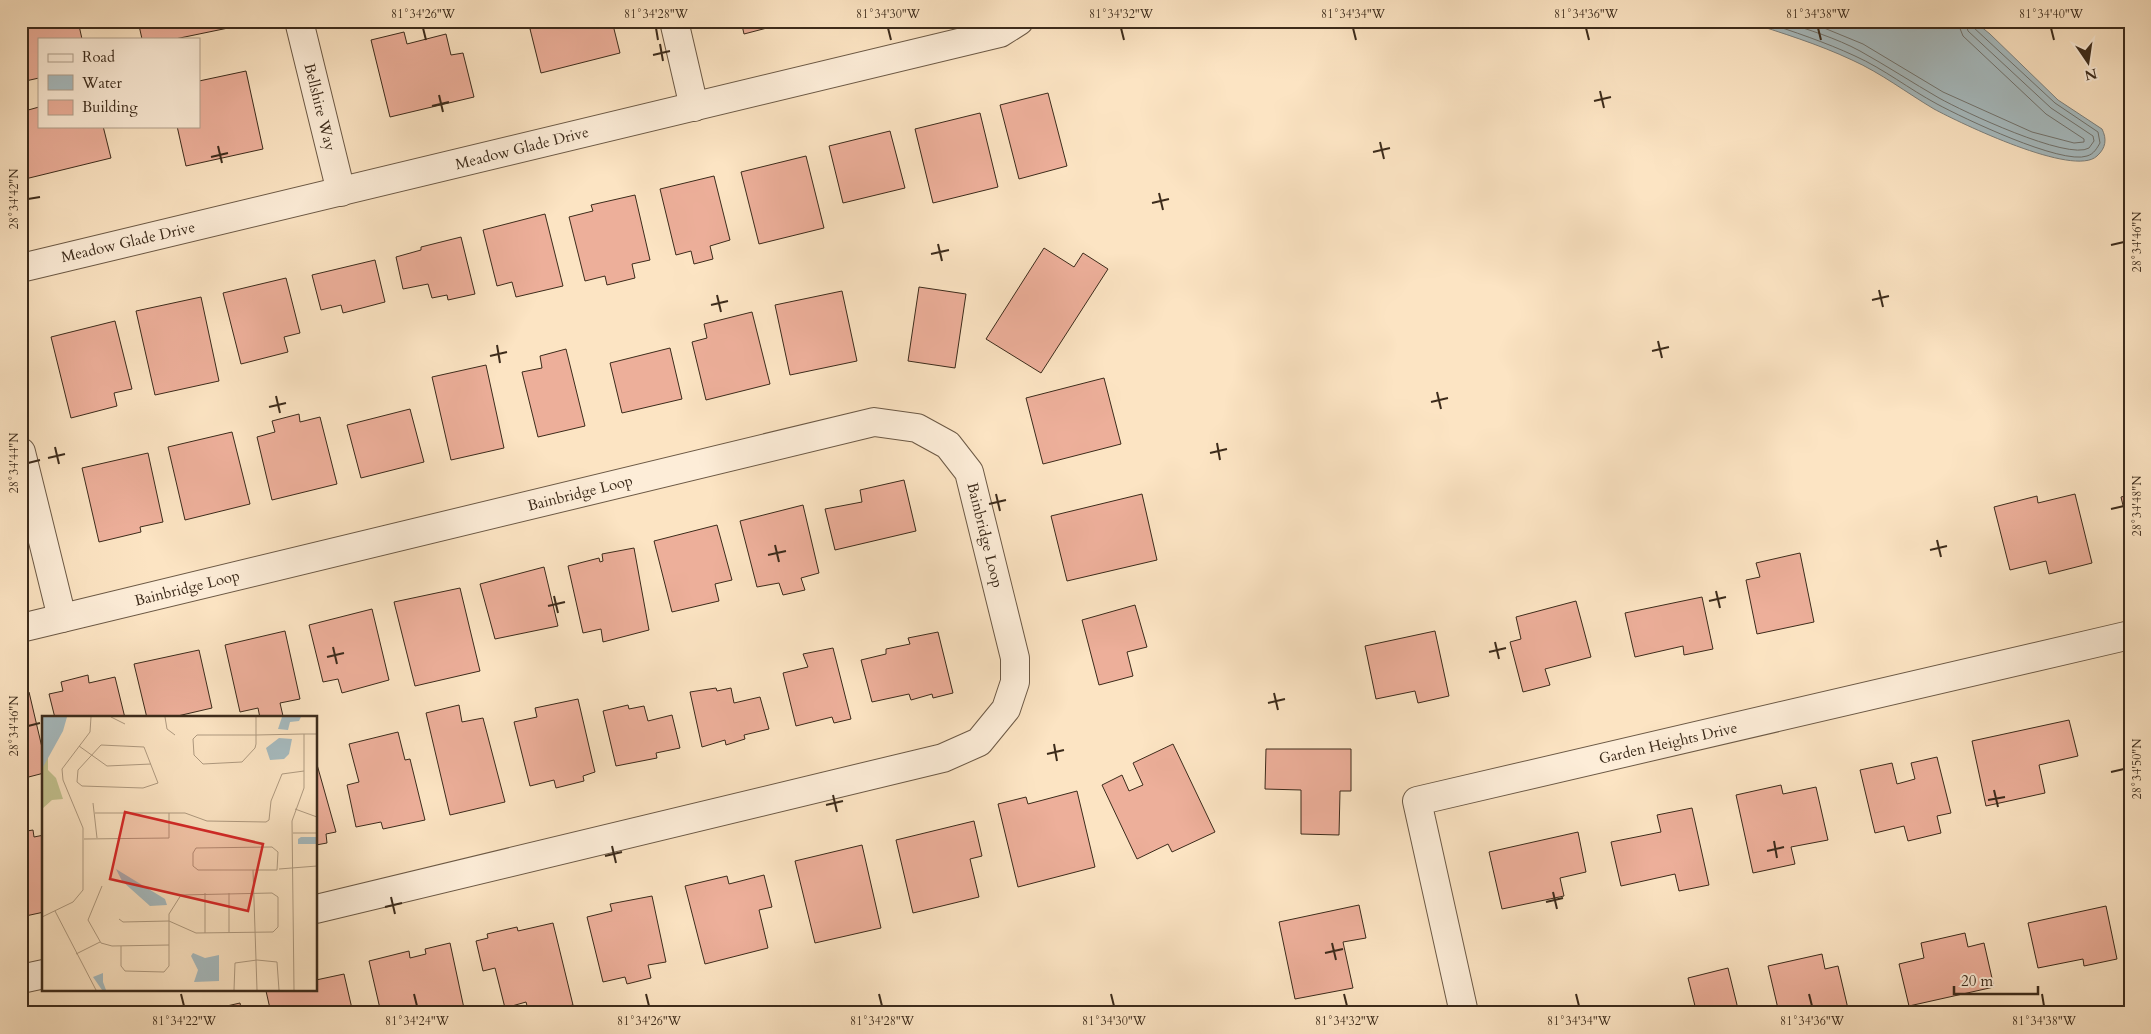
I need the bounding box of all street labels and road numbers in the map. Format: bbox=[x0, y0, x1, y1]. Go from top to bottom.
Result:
street label: Bellshire Way bbox=[299, 61, 341, 153]
street label: Meadow Glade Drive bbox=[453, 122, 591, 174]
street label: Meadow Glade Drive bbox=[59, 217, 197, 267]
street label: Bainbridge Loop bbox=[525, 470, 635, 516]
street label: Bainbridge Loop bbox=[962, 480, 1008, 590]
street label: Bainbridge Loop bbox=[132, 565, 242, 611]
street label: Garden Heights Drive bbox=[1597, 717, 1739, 769]

